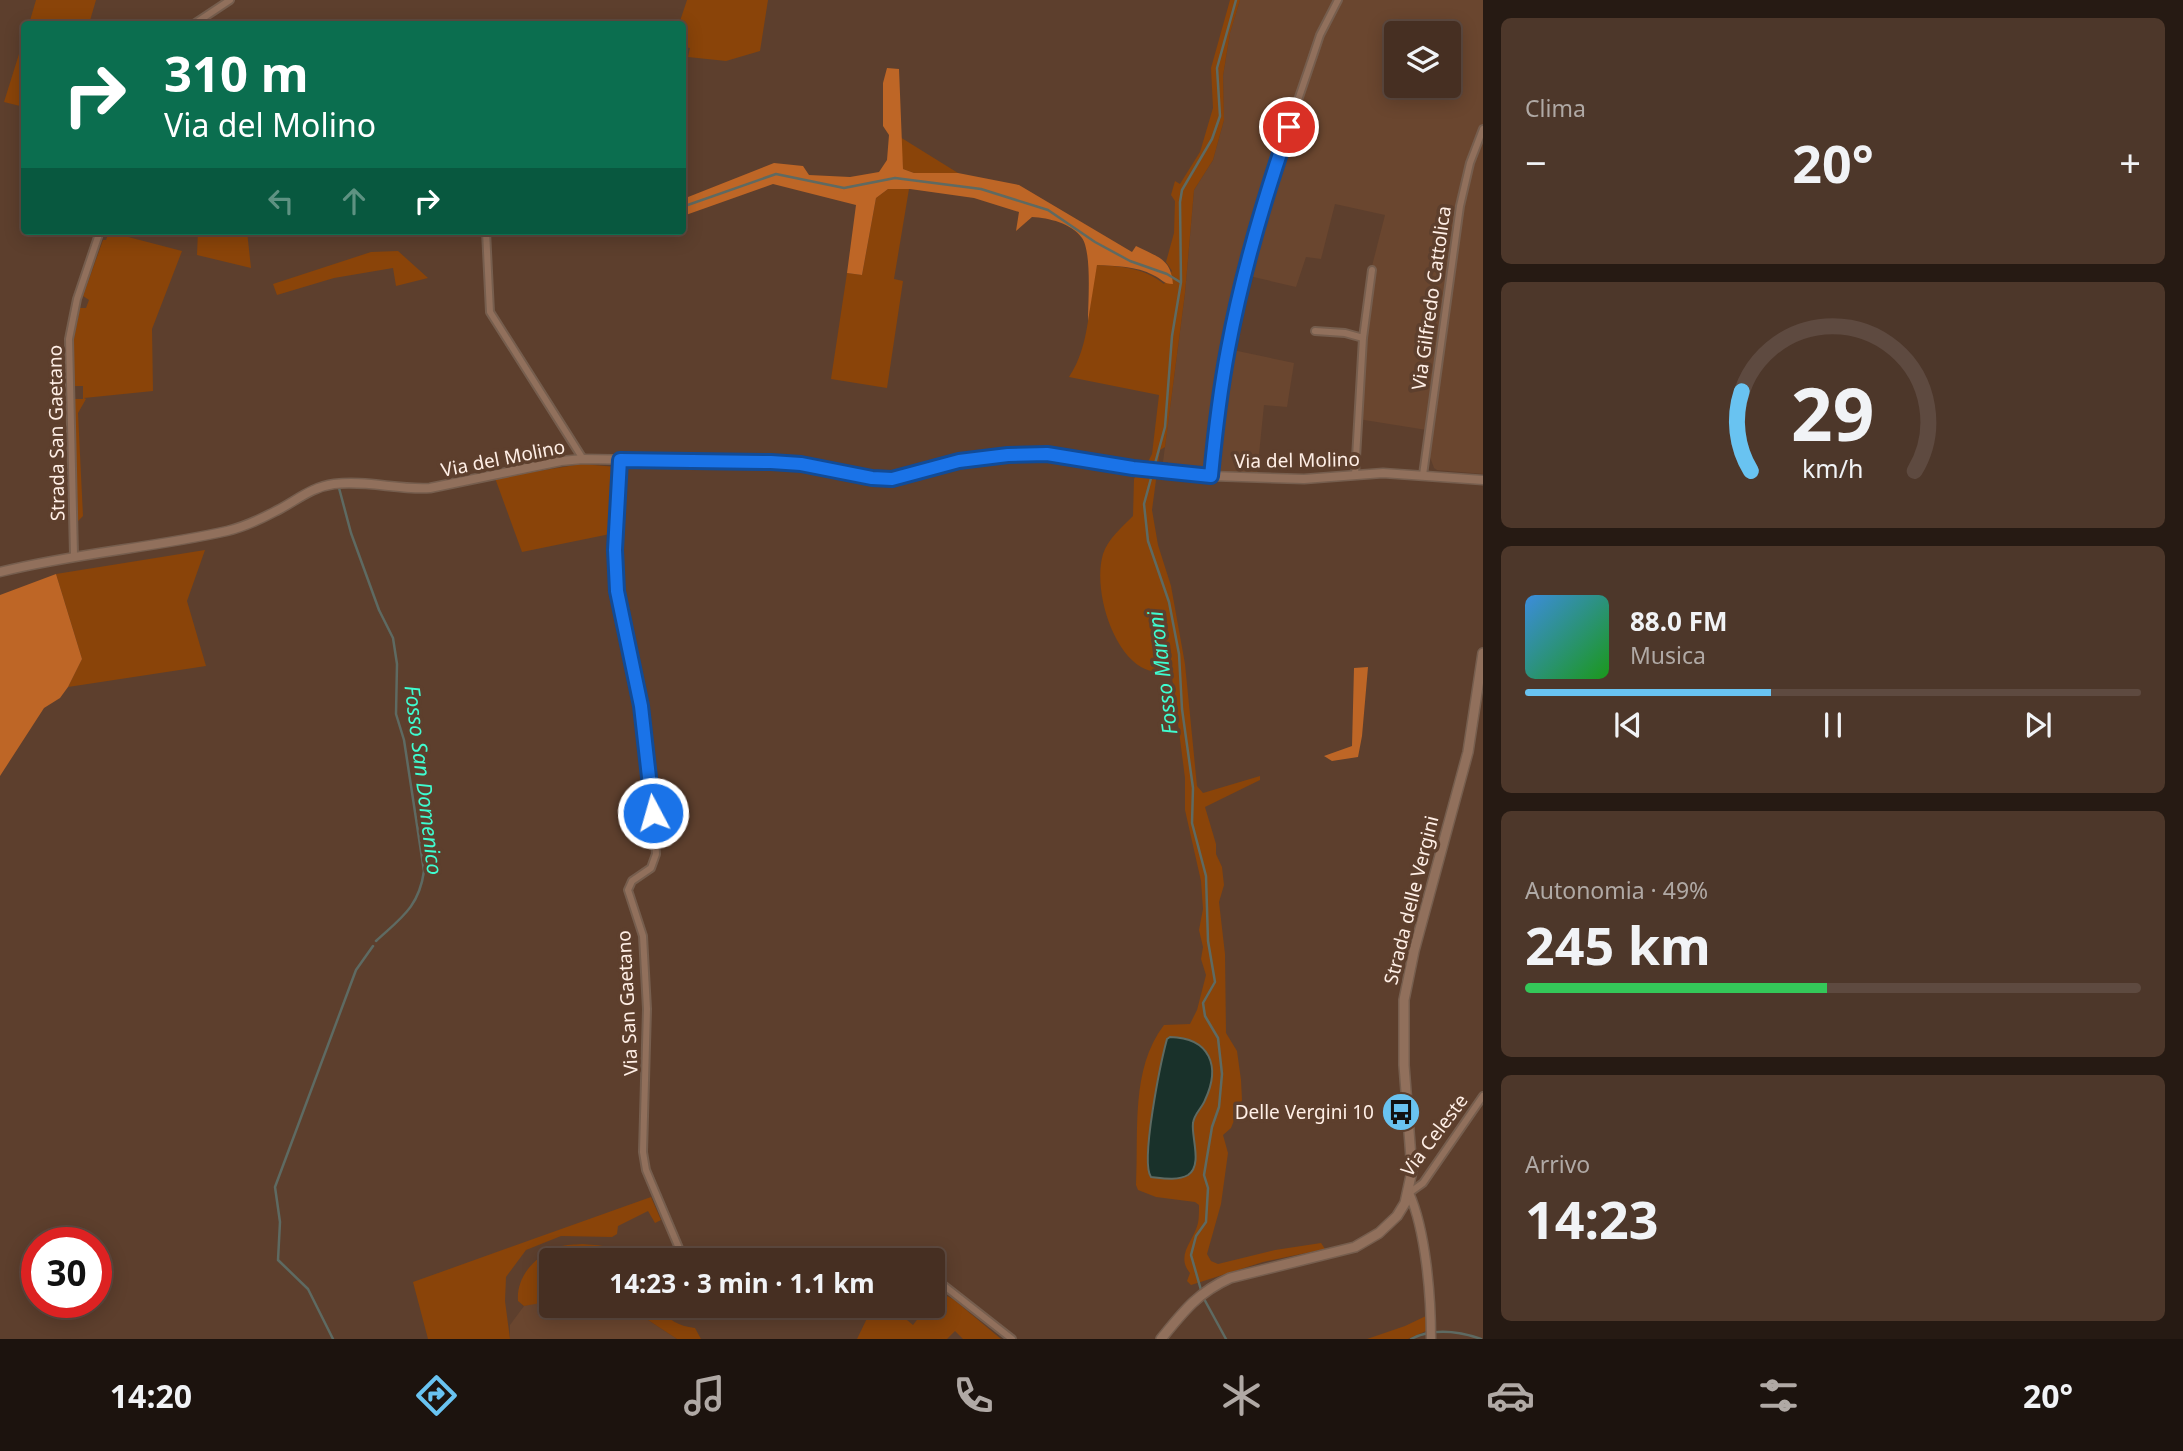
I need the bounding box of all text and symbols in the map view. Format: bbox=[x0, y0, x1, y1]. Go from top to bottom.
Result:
map controls bbox=[1384, 21, 1461, 98]
button: layers bbox=[1384, 21, 1461, 98]
text: 310 m bbox=[164, 40, 309, 106]
icon: right bbox=[49, 49, 140, 140]
text: Clima bbox=[1525, 92, 1586, 124]
pin bbox=[1259, 97, 1319, 157]
text: Via del Molino bbox=[164, 103, 376, 146]
icon: arrive bbox=[1270, 108, 1308, 146]
text: 20° bbox=[1792, 127, 1874, 198]
text: − bbox=[1525, 136, 1547, 188]
text: + bbox=[2119, 136, 2141, 188]
icon: left bbox=[262, 182, 300, 220]
icon: ahead bbox=[335, 182, 373, 220]
icon: right bbox=[408, 182, 446, 220]
street label: Via Gilfredo Cattolica bbox=[1405, 204, 1457, 392]
street label: Strada San Gaetano bbox=[41, 345, 71, 521]
text: 29 bbox=[1791, 364, 1875, 463]
street label: Via del Molino bbox=[439, 433, 567, 483]
street label: Via del Molino bbox=[1234, 446, 1360, 474]
text: km/h bbox=[1802, 451, 1864, 485]
text: 88.0 FM bbox=[1630, 603, 1727, 639]
water label: Fosso Maroni bbox=[1140, 609, 1183, 736]
text: Musica bbox=[1630, 639, 1706, 671]
water label: Fosso San Domenico bbox=[398, 683, 450, 877]
icon: previous bbox=[1609, 706, 1647, 744]
icon: pause bbox=[1814, 706, 1852, 744]
icon: next bbox=[2019, 706, 2057, 744]
position arrow bbox=[616, 776, 690, 850]
street label: Strada delle Vergini bbox=[1377, 813, 1445, 987]
text: Autonomia · 49% bbox=[1525, 874, 1708, 906]
text: 245 km bbox=[1525, 909, 1711, 980]
street label: Via San Gaetano bbox=[610, 930, 644, 1076]
street label: Via Celeste bbox=[1394, 1088, 1474, 1182]
bus stop icon: Delle Vergini 10 bbox=[1380, 1091, 1422, 1133]
place label: Delle Vergini 10 bbox=[1235, 1099, 1374, 1125]
text: Arrivo bbox=[1525, 1148, 1590, 1180]
text: 14:23 bbox=[1525, 1183, 1659, 1254]
speed limit sign: 30 bbox=[21, 1227, 112, 1318]
text: 14:23 · 3 min · 1.1 km bbox=[609, 1265, 875, 1301]
icon: directions bbox=[412, 1371, 461, 1420]
icon: music bbox=[680, 1371, 729, 1420]
icon: phone bbox=[949, 1371, 998, 1420]
icon: climate bbox=[1217, 1371, 1266, 1420]
icon: car bbox=[1486, 1371, 1535, 1420]
icon: filters bbox=[1754, 1371, 1803, 1420]
text: 14:20 bbox=[110, 1374, 192, 1417]
text: 20° bbox=[2023, 1374, 2073, 1417]

